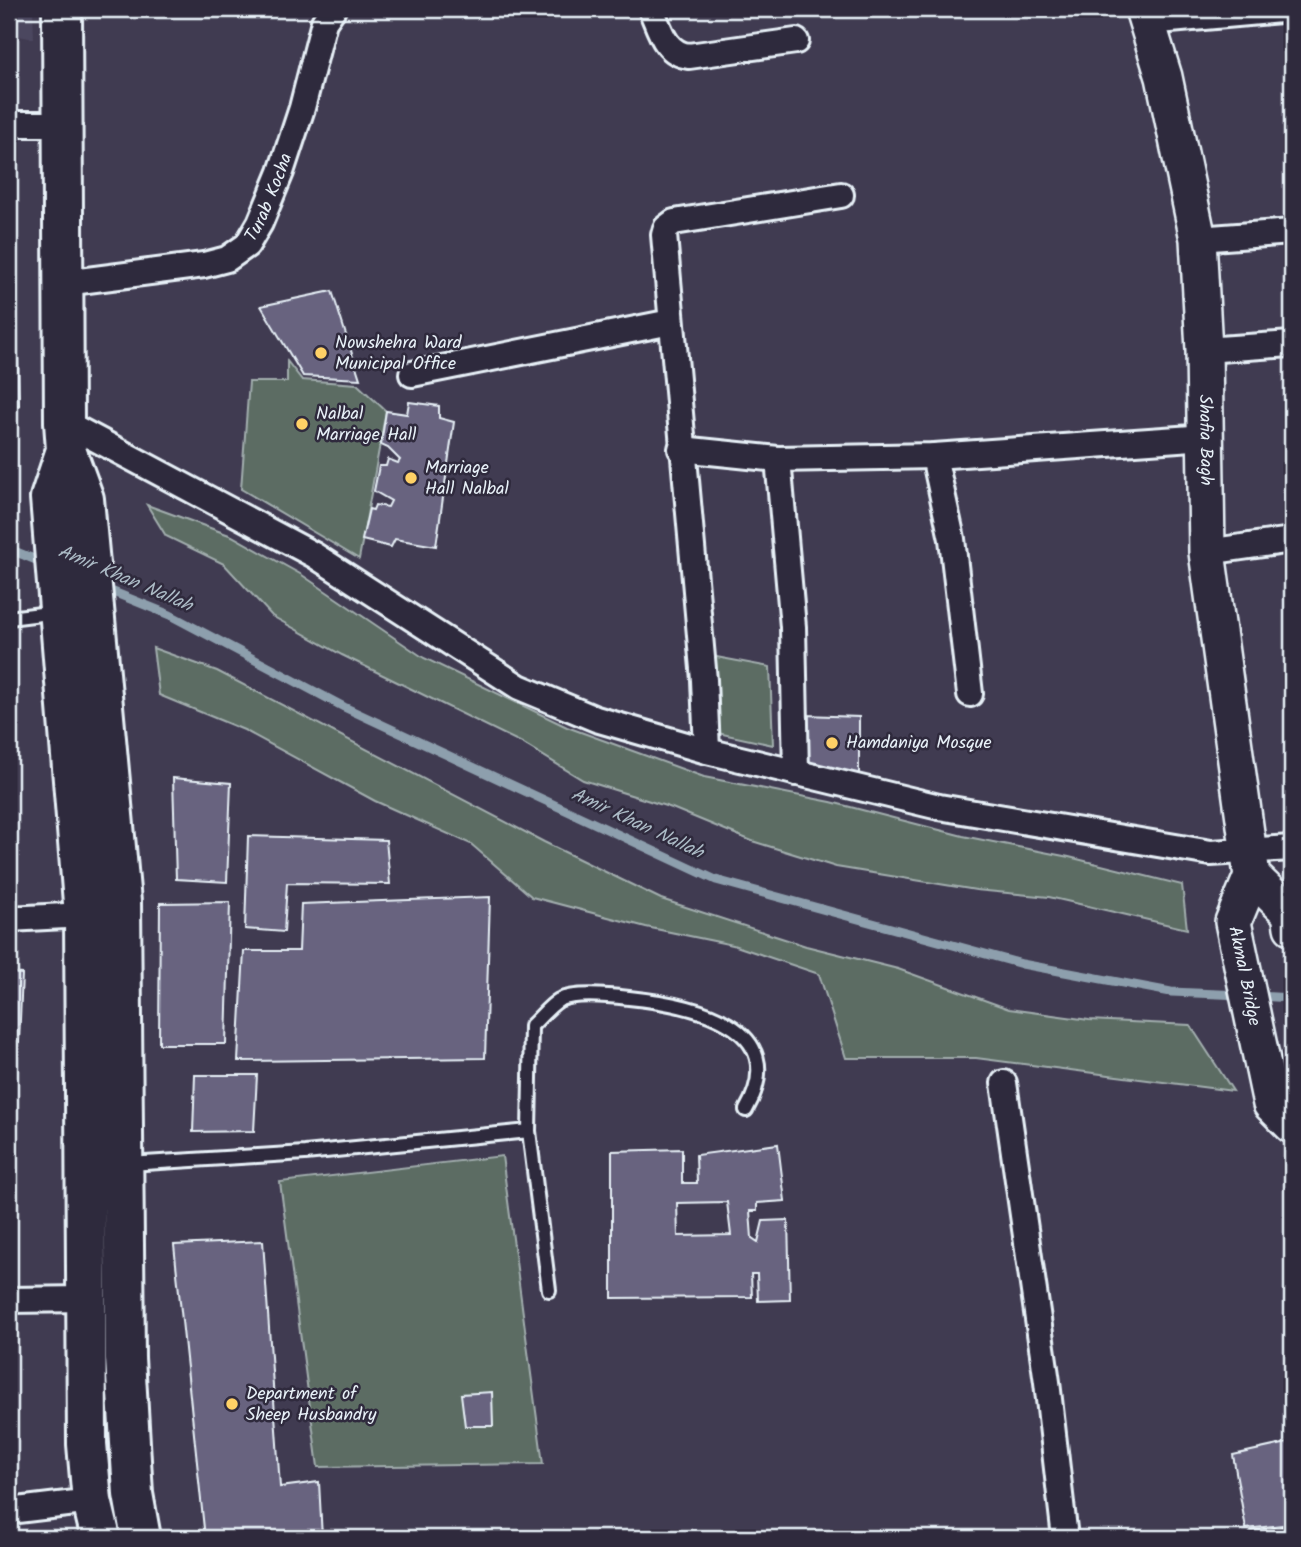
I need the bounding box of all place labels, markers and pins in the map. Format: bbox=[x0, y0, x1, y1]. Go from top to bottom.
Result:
place label: Nowshehra Ward Municipal Office bbox=[335, 329, 463, 379]
marker: Nowshehra Ward Municipal Office bbox=[313, 345, 329, 361]
place label: Nalbal Marriage Hall bbox=[316, 400, 417, 450]
marker: Nalbal Marriage Hall bbox=[294, 416, 310, 432]
place label: Marriage Hall Nalbal bbox=[425, 454, 509, 504]
marker: Marriage Hall Nalbal bbox=[403, 470, 419, 486]
place label: Hamdaniya Mosque bbox=[846, 729, 992, 758]
marker: Hamdaniya Mosque bbox=[824, 735, 840, 751]
place label: Department of Sheep Husbandry bbox=[246, 1380, 377, 1430]
marker: Department of Sheep Husbandry bbox=[224, 1396, 240, 1412]

